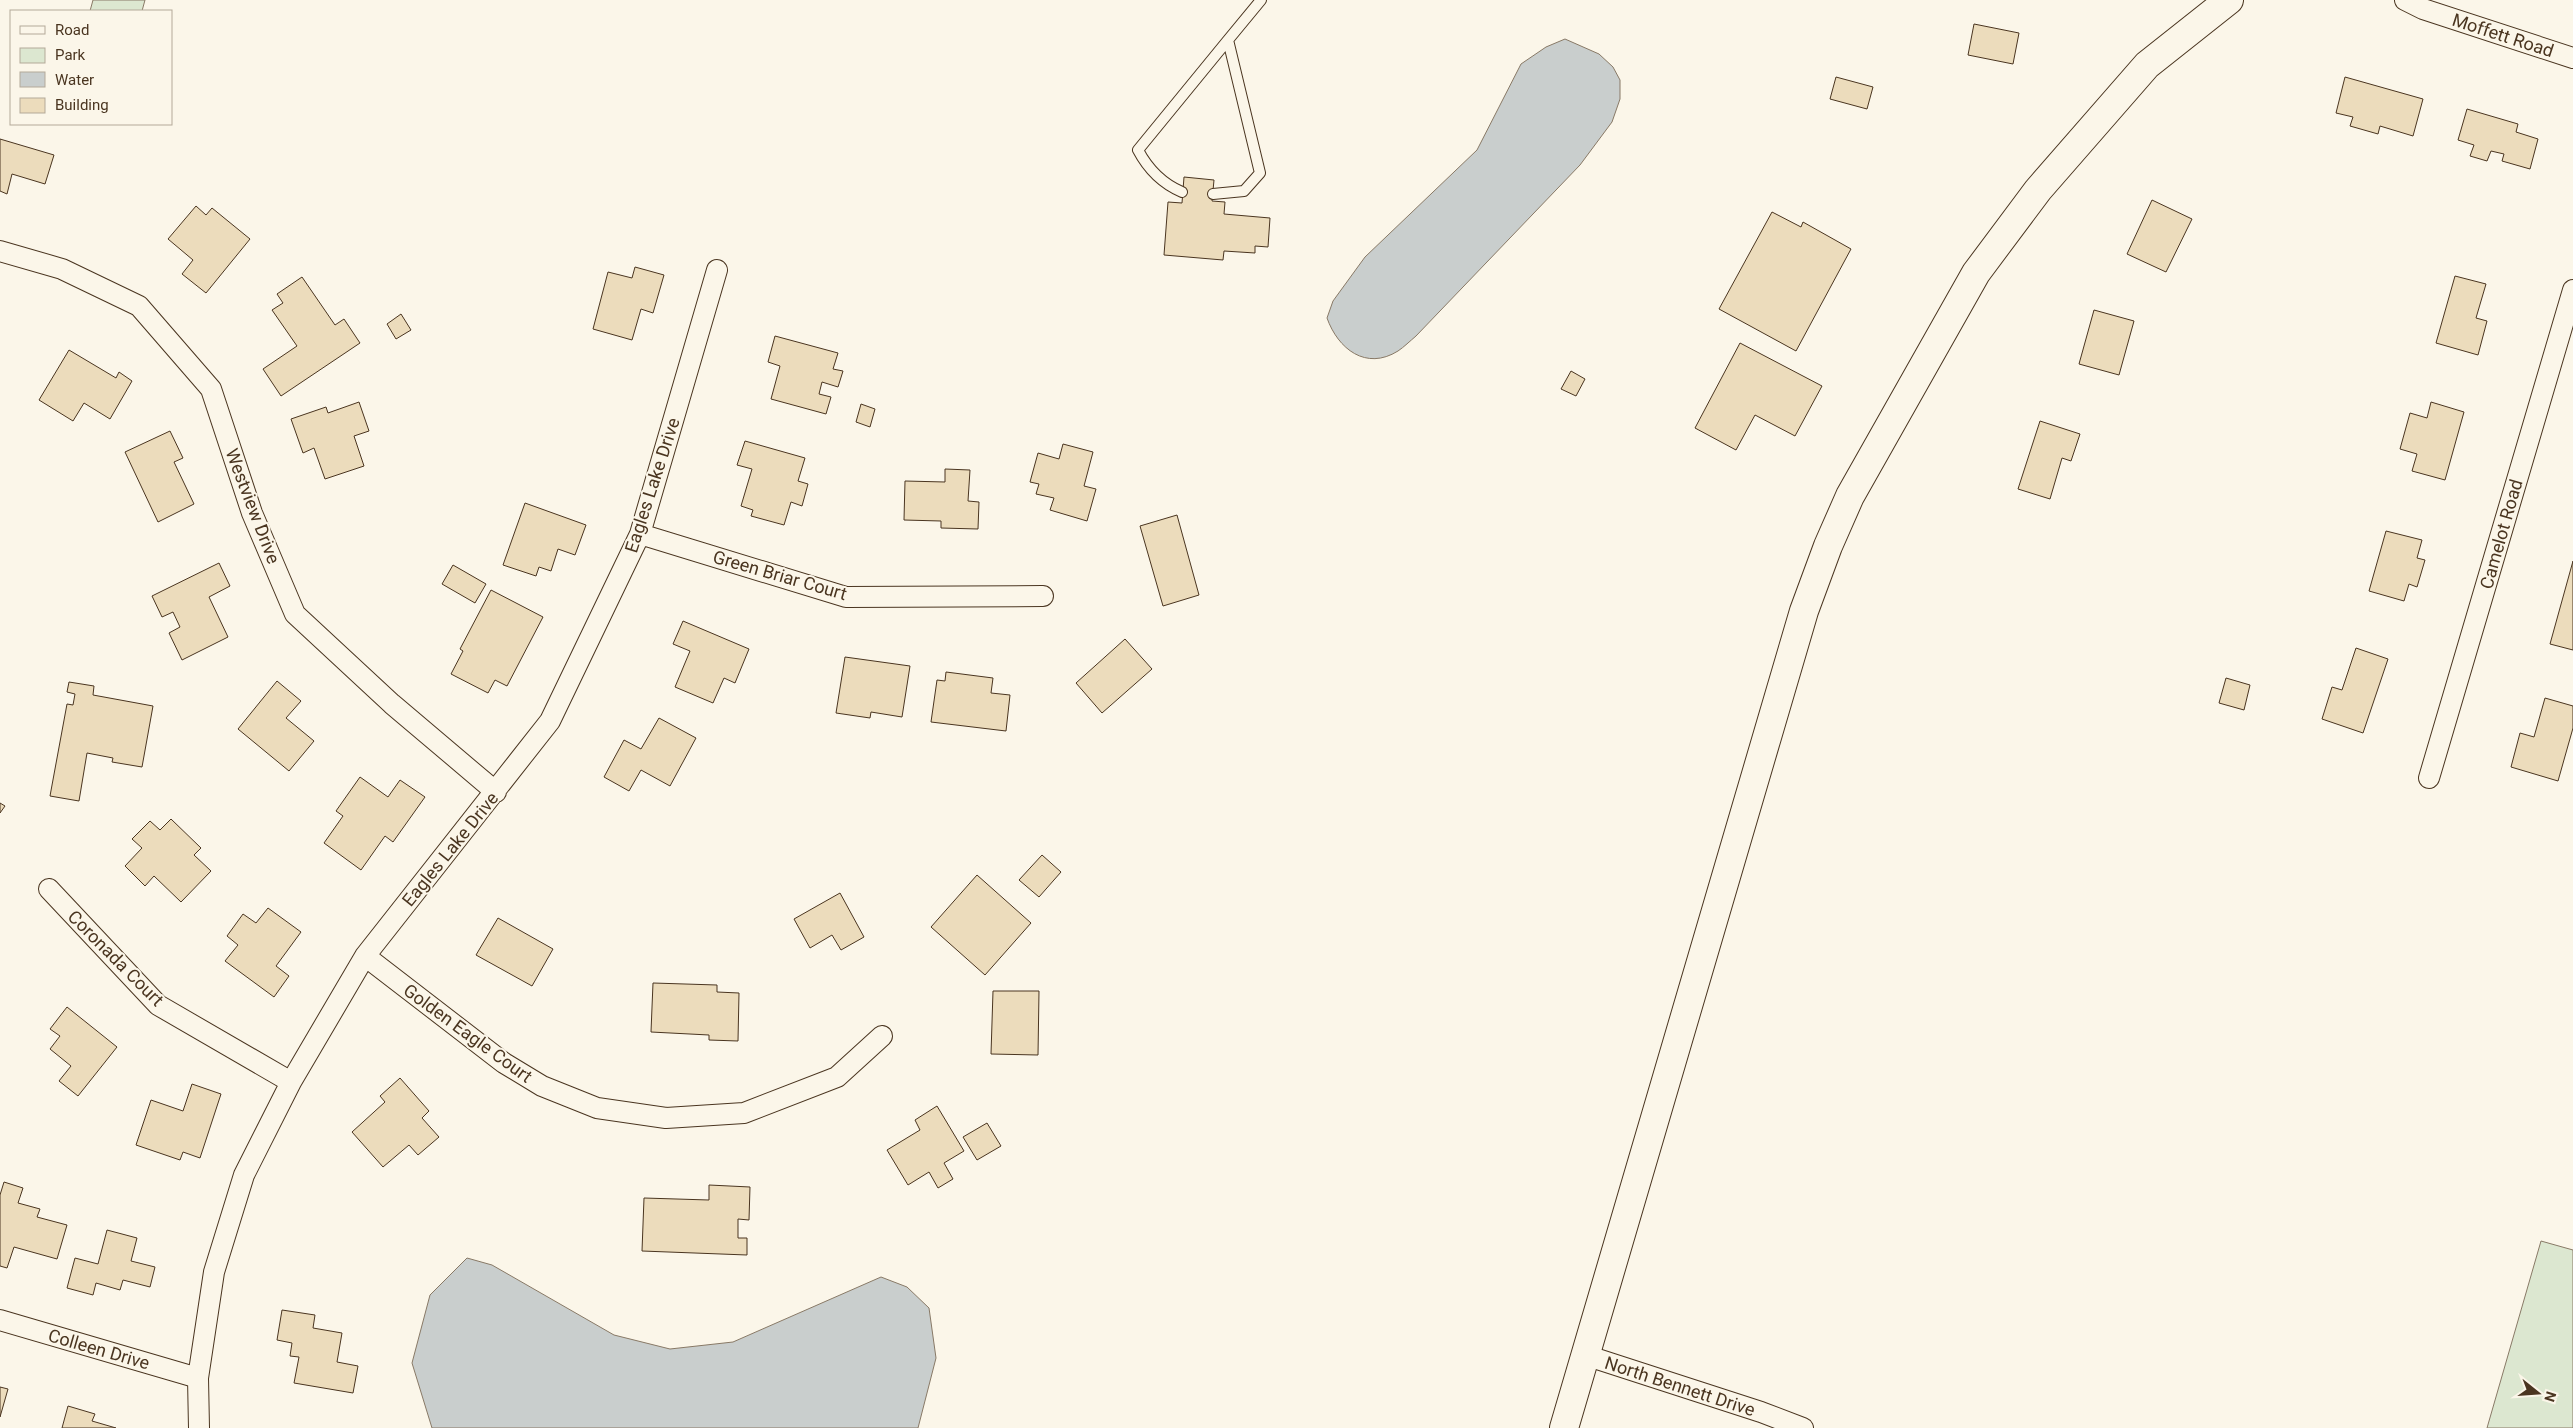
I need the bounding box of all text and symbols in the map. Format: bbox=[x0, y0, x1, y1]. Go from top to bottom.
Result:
street label: Moffett Road bbox=[2450, 9, 2556, 61]
legend bbox=[10, 10, 172, 125]
text: Road bbox=[55, 21, 89, 39]
text: Park bbox=[55, 46, 86, 64]
text: Water bbox=[55, 71, 94, 89]
text: Building bbox=[55, 96, 109, 114]
street label: Eagles Lake Drive bbox=[620, 415, 684, 555]
street label: Westview Drive bbox=[221, 446, 285, 566]
street label: Camelot Road bbox=[2475, 477, 2527, 591]
street label: Green Briar Court bbox=[711, 546, 849, 604]
street label: Eagles Lake Drive bbox=[398, 788, 502, 910]
street label: Coronada Court bbox=[64, 906, 168, 1010]
street label: Golden Eagle Court bbox=[400, 979, 536, 1087]
street label: Colleen Drive bbox=[46, 1324, 152, 1374]
street label: North Bennett Drive bbox=[1602, 1352, 1758, 1420]
north arrow bbox=[2513, 1368, 2563, 1418]
text: N bbox=[2541, 1390, 2560, 1404]

